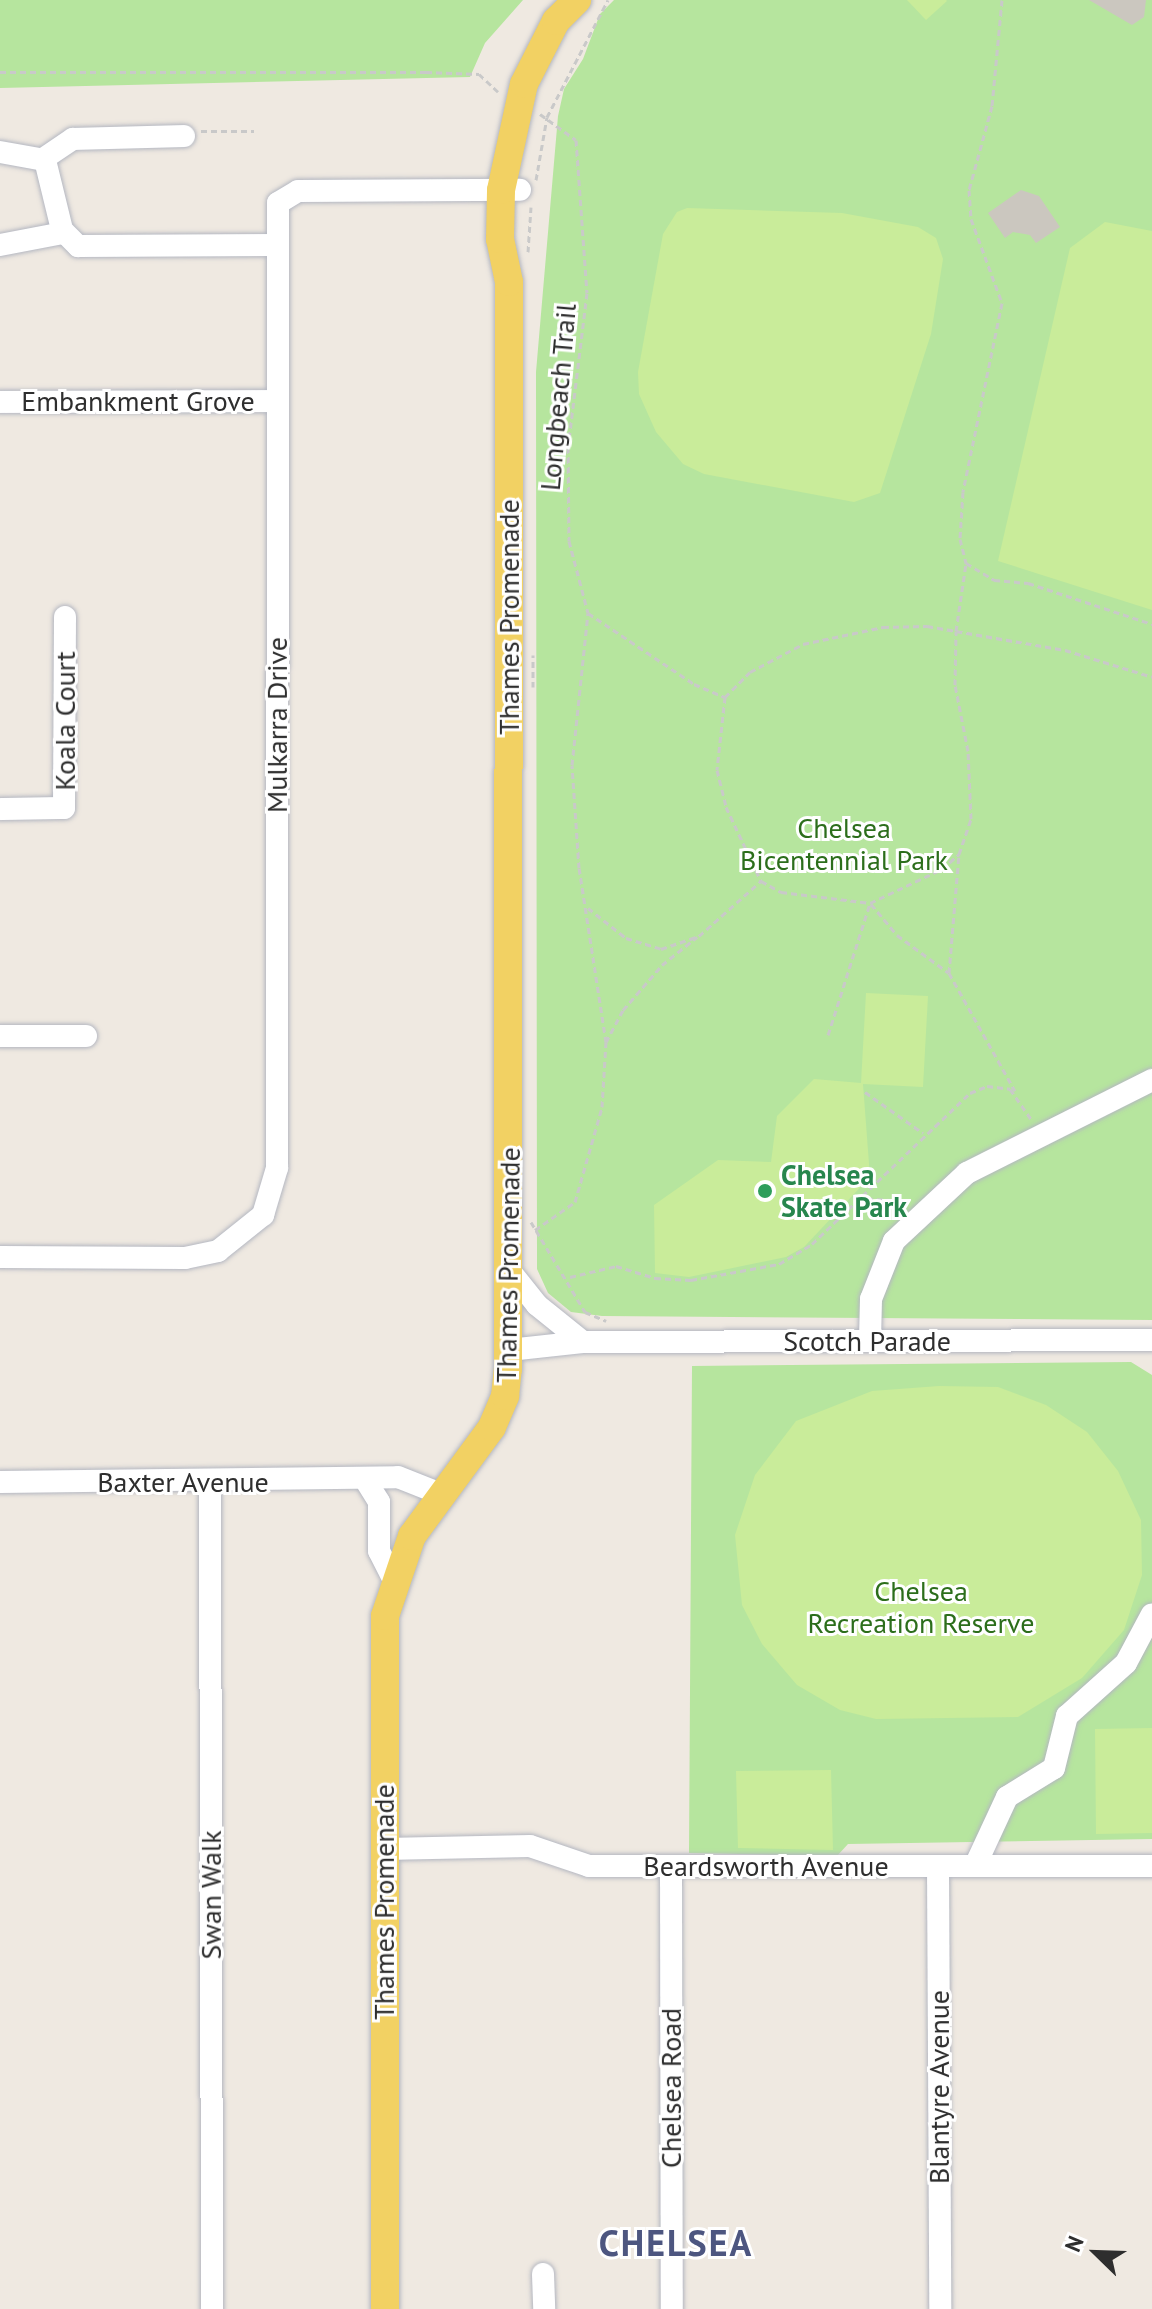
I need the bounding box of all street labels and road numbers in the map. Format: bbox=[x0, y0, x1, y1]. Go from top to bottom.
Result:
street label: Longbeach Trail bbox=[533, 302, 583, 492]
street label: Embankment Grove bbox=[21, 384, 255, 418]
street label: Thames Promenade bbox=[492, 499, 526, 735]
street label: Mulkarra Drive bbox=[260, 637, 294, 813]
street label: Koala Court bbox=[48, 651, 82, 791]
street label: Thames Promenade bbox=[489, 1147, 527, 1383]
street label: Scotch Parade bbox=[783, 1324, 951, 1358]
street label: Baxter Avenue bbox=[97, 1465, 269, 1499]
street label: Thames Promenade bbox=[367, 1784, 401, 2020]
street label: Swan Walk bbox=[194, 1830, 228, 1960]
street label: Beardsworth Avenue bbox=[643, 1849, 889, 1883]
street label: Blantyre Avenue bbox=[922, 1990, 956, 2184]
street label: Chelsea Road bbox=[654, 2008, 688, 2168]

